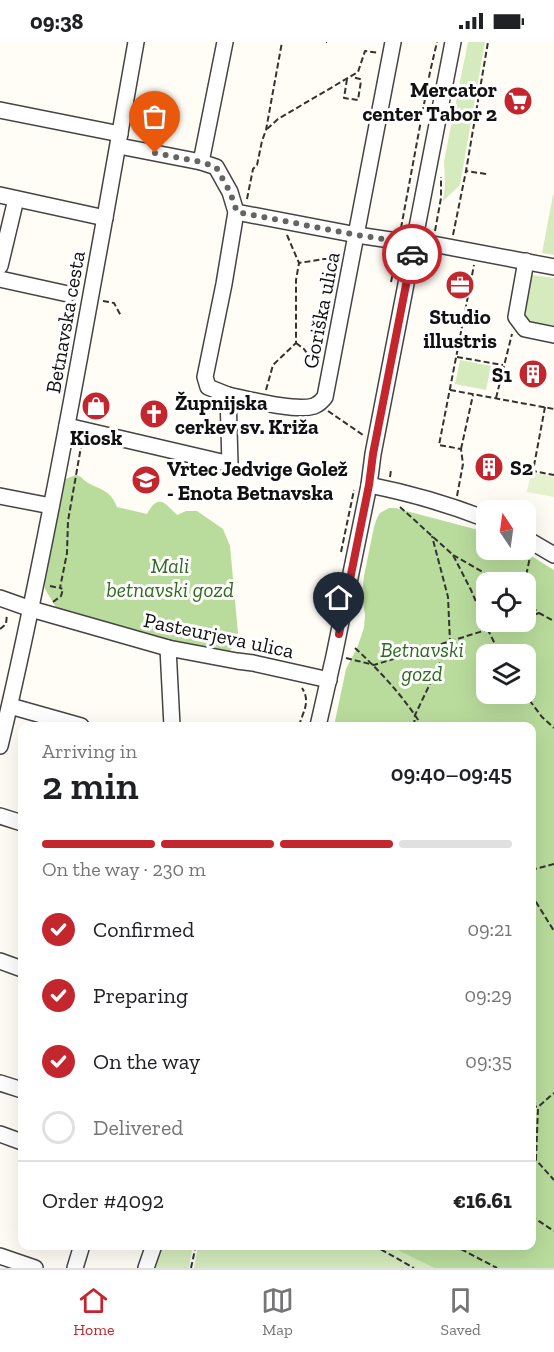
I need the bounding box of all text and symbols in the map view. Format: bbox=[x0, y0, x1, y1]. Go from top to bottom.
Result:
text: 09:38 bbox=[30, 8, 83, 35]
place label: Mercator center Tabor 2 bbox=[362, 77, 497, 126]
supermarket icon: Mercator center Tabor 2 bbox=[502, 85, 534, 117]
pin bbox=[129, 91, 180, 153]
icon: bag bbox=[138, 100, 171, 133]
courier bbox=[382, 224, 442, 284]
icon: car bbox=[396, 238, 429, 271]
street label: Betnavska cesta bbox=[40, 249, 90, 395]
street label: Goriška ulica bbox=[297, 250, 345, 370]
office icon: Studio illustris bbox=[444, 269, 476, 301]
place label: Studio illustris bbox=[423, 304, 497, 353]
building icon: S1 bbox=[517, 358, 549, 390]
place label: S1 bbox=[492, 362, 513, 387]
shop icon: Kiosk bbox=[80, 390, 112, 422]
place label: Župnijska cerkev sv. Križa bbox=[175, 390, 319, 439]
church icon: Župnijska cerkev sv. Križa bbox=[138, 398, 170, 430]
place label: Kiosk bbox=[70, 425, 123, 450]
building icon: S2 bbox=[473, 451, 505, 483]
place label: S2 bbox=[510, 455, 533, 480]
place label: Vrtec Jedvige Golež - Enota Betnavska bbox=[167, 456, 348, 505]
school or university icon: Vrtec Jedvige Golež - Enota Betnavska bbox=[130, 464, 162, 496]
north arrow bbox=[476, 500, 536, 560]
map controls bbox=[476, 500, 536, 704]
park label: Mali betnavski gozd bbox=[106, 553, 234, 602]
pin bbox=[313, 572, 364, 634]
button: locate bbox=[476, 572, 536, 632]
icon: home bbox=[322, 581, 355, 614]
street label: Pasteurjeva ulica bbox=[141, 607, 296, 664]
park label: Betnavski gozd bbox=[380, 637, 464, 686]
button: layers bbox=[476, 644, 536, 704]
text: Arriving in bbox=[42, 739, 137, 763]
text: 09:40–09:45 bbox=[391, 760, 512, 787]
text: 2 min bbox=[42, 762, 139, 809]
text: On the way · 230 m bbox=[42, 857, 206, 881]
icon: check bbox=[42, 913, 75, 946]
text: Confirmed bbox=[93, 916, 194, 943]
text: 09:21 bbox=[467, 917, 512, 941]
icon: check bbox=[42, 979, 75, 1012]
text: Preparing bbox=[93, 982, 188, 1009]
text: 09:29 bbox=[464, 983, 512, 1007]
icon: check bbox=[42, 1045, 75, 1078]
text: On the way bbox=[93, 1048, 200, 1075]
text: 09:35 bbox=[465, 1049, 512, 1073]
text: Delivered bbox=[93, 1114, 183, 1141]
text: Order #4092 bbox=[42, 1187, 164, 1214]
text: €16.61 bbox=[453, 1187, 512, 1214]
tab: Home bbox=[73, 1284, 115, 1339]
tab: Map bbox=[261, 1284, 294, 1339]
tab: Saved bbox=[441, 1284, 481, 1339]

